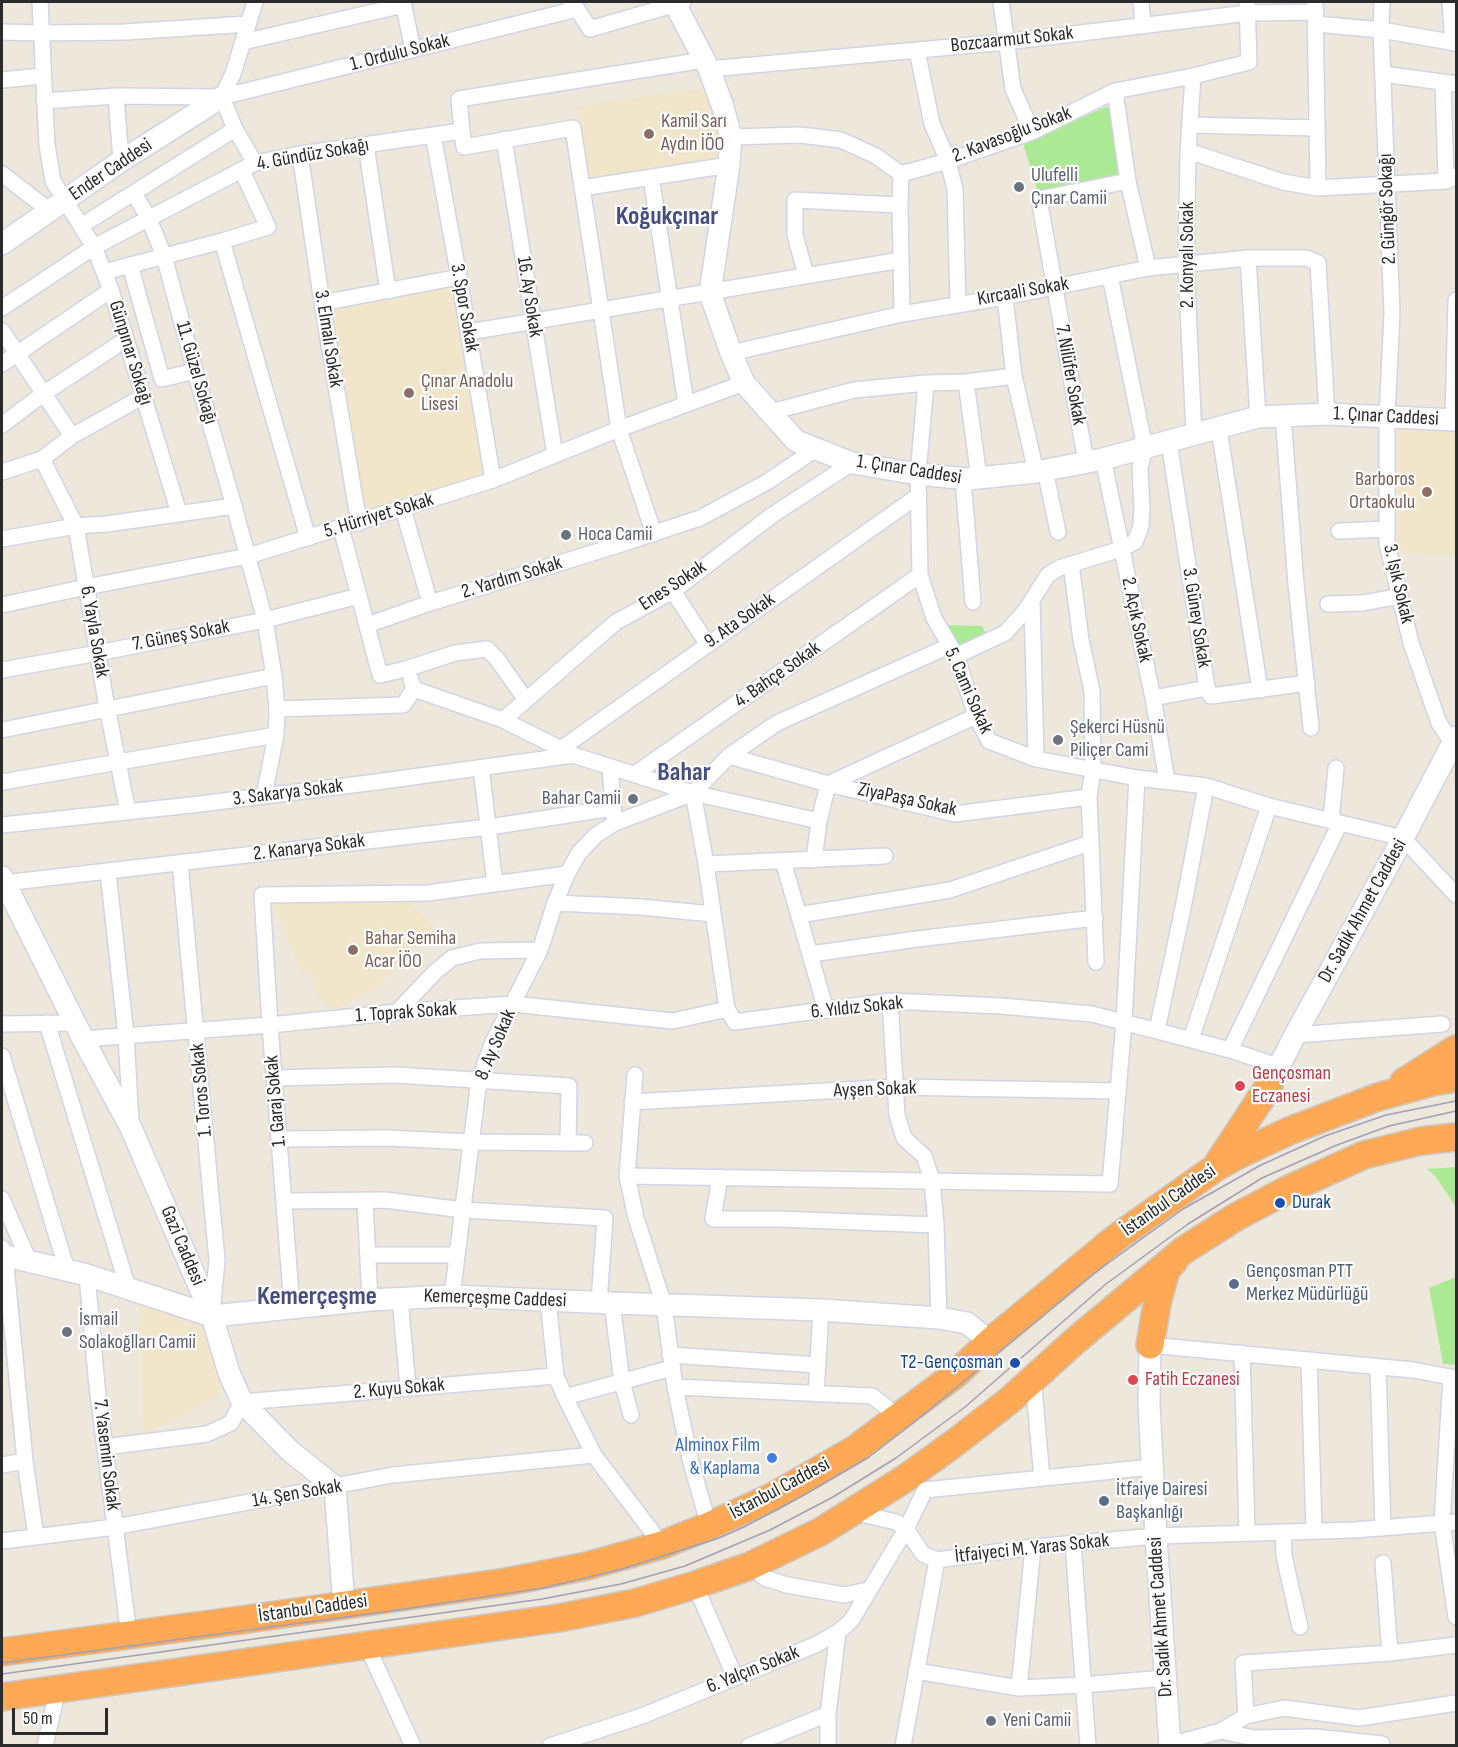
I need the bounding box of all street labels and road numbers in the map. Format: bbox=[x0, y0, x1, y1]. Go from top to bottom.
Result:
street label: Bozcaarmut Sokak bbox=[950, 22, 1074, 58]
street label: 1. Ordulu Sokak bbox=[348, 29, 452, 77]
street label: 2. Kavasoğlu Sokak bbox=[949, 101, 1075, 169]
street label: 4. Gündüz Sokağı bbox=[255, 133, 371, 177]
street label: Ender Caddesi bbox=[65, 134, 157, 206]
street label: 2. Güngör Sokağı bbox=[1374, 153, 1402, 265]
street label: 2. Konyalı Sokak bbox=[1176, 202, 1200, 308]
street label: 16. Ay Sokak bbox=[511, 255, 547, 339]
street label: 3. Spor Sokak bbox=[444, 262, 484, 354]
street label: Kırcaali Sokak bbox=[976, 272, 1070, 312]
street label: 3. Elmalı Sokak bbox=[308, 289, 348, 389]
street label: Günpınar Sokağı bbox=[103, 298, 157, 408]
street label: 11. Güzel Sokağı bbox=[170, 319, 222, 427]
street label: 7. Nilüfer Sokak bbox=[1049, 323, 1091, 427]
street label: 1. Çınar Caddesi bbox=[1333, 402, 1439, 432]
street label: 1. Çınar Caddesi bbox=[855, 450, 963, 490]
street label: 5. Hürriyet Sokak bbox=[321, 488, 437, 544]
street label: 3. Işık Sokak bbox=[1377, 542, 1419, 626]
street label: 2. Yardım Sokak bbox=[459, 551, 565, 605]
street label: Enes Sokak bbox=[635, 556, 711, 616]
street label: 3. Güney Sokak bbox=[1176, 566, 1216, 670]
street label: 2. Açık Sokak bbox=[1115, 575, 1157, 665]
street label: 6. Yayla Sokak bbox=[74, 584, 114, 680]
street label: 9. Ata Sokak bbox=[700, 588, 780, 654]
street label: 7. Güneş Sokak bbox=[130, 615, 232, 657]
street label: 4. Bahçe Sokak bbox=[730, 637, 826, 713]
street label: 5. Cami Sokak bbox=[938, 644, 998, 738]
street label: 3. Sakarya Sokak bbox=[231, 774, 345, 812]
street label: ZiyaPaşa Sokak bbox=[855, 778, 959, 822]
street label: 2. Kanarya Sokak bbox=[252, 829, 366, 867]
street label: Dr. Sadık Ahmet Caddesi bbox=[1314, 835, 1412, 987]
street label: 6. Yıldız Sokak bbox=[810, 991, 904, 1025]
street label: 1. Toprak Sokak bbox=[354, 997, 458, 1029]
street label: 8. Ay Sokak bbox=[470, 1006, 522, 1084]
street label: 1. Toros Sokak bbox=[186, 1042, 218, 1138]
street label: 1. Garaj Sokak bbox=[260, 1054, 292, 1148]
street label: Ayşen Sokak bbox=[833, 1077, 917, 1103]
street label: İstanbul Caddesi bbox=[1117, 1160, 1221, 1242]
street label: Gazi Caddesi bbox=[154, 1202, 210, 1290]
street label: Kemerçeşme Caddesi bbox=[423, 1285, 567, 1313]
street label: 2. Kuyu Sokak bbox=[352, 1373, 446, 1405]
street label: 7. Yasemin Sokak bbox=[87, 1398, 125, 1512]
street label: İstanbul Caddesi bbox=[726, 1453, 834, 1525]
street label: 14. Şen Sokak bbox=[250, 1474, 344, 1514]
street label: İtfaiyeci M. Yaras Sokak bbox=[954, 1529, 1110, 1569]
street label: Dr. Sadık Ahmet Caddesi bbox=[1143, 1536, 1179, 1698]
street label: İstanbul Caddesi bbox=[257, 1589, 369, 1629]
street label: 6. Yalçın Sokak bbox=[703, 1641, 803, 1699]

